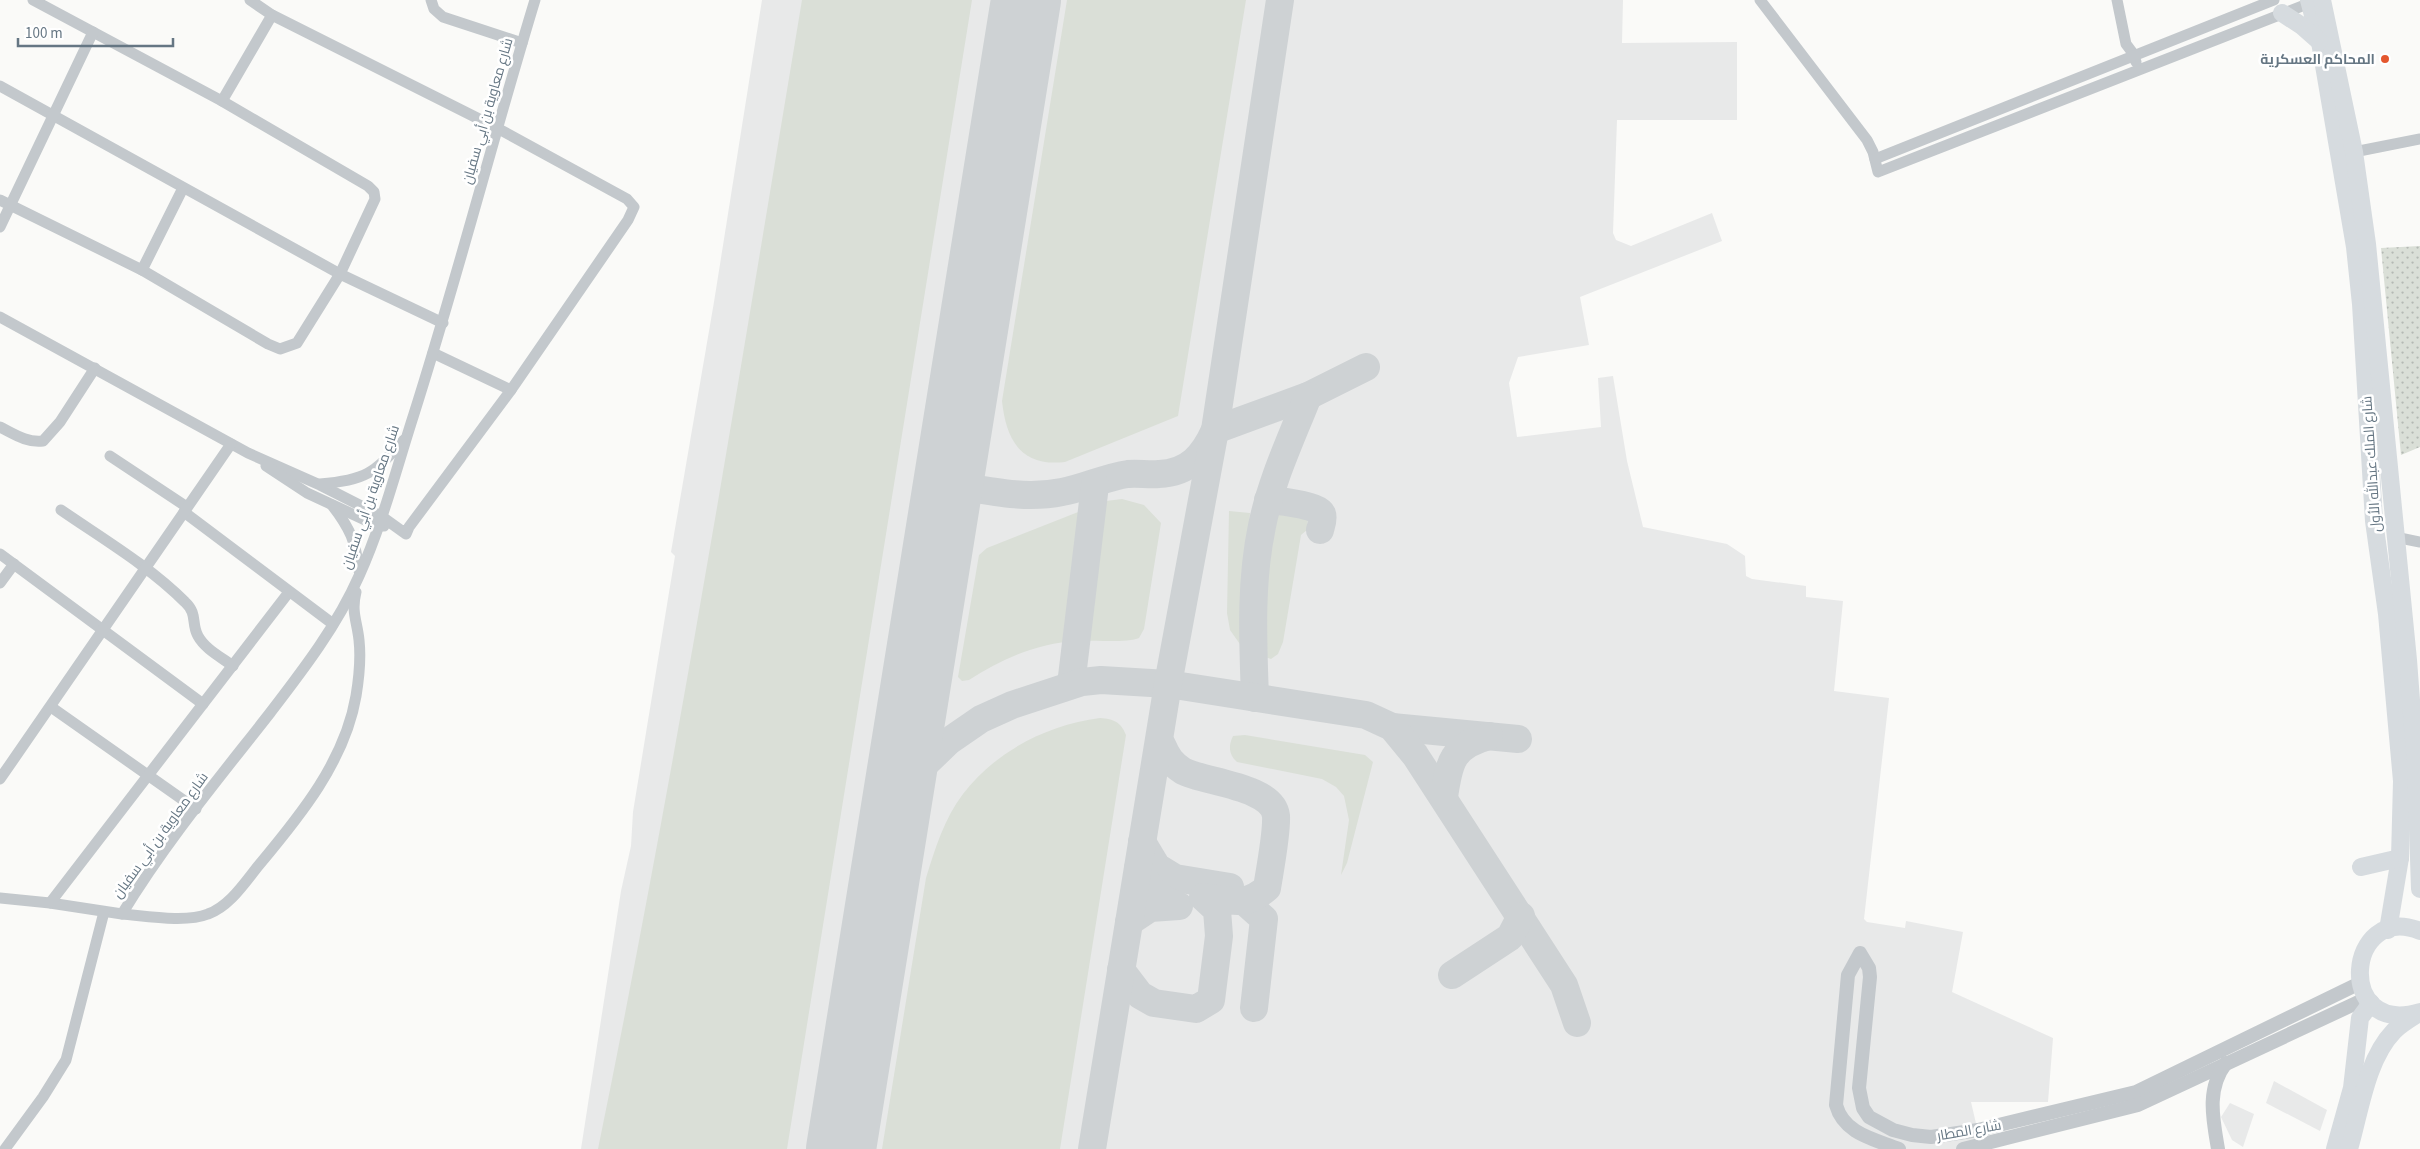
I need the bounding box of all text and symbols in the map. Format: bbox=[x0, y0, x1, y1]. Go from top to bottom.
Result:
scale bar bbox=[18, 15, 172, 47]
text: 100 m bbox=[25, 23, 63, 44]
street label: شارع معاوية بن أبي سفيان bbox=[457, 36, 519, 187]
place label: المحاكم العسكرية bbox=[2260, 50, 2375, 70]
marker: المحاكم العسكرية bbox=[2379, 53, 2391, 65]
street label: شارع الملك عبدالله الأول bbox=[2357, 395, 2387, 533]
street label: شارع معاوية بن أبي سفيان bbox=[337, 423, 406, 572]
street label: شارع معاوية بن أبي سفيان bbox=[108, 769, 214, 903]
street label: شارع المطار bbox=[1934, 1115, 2003, 1147]

